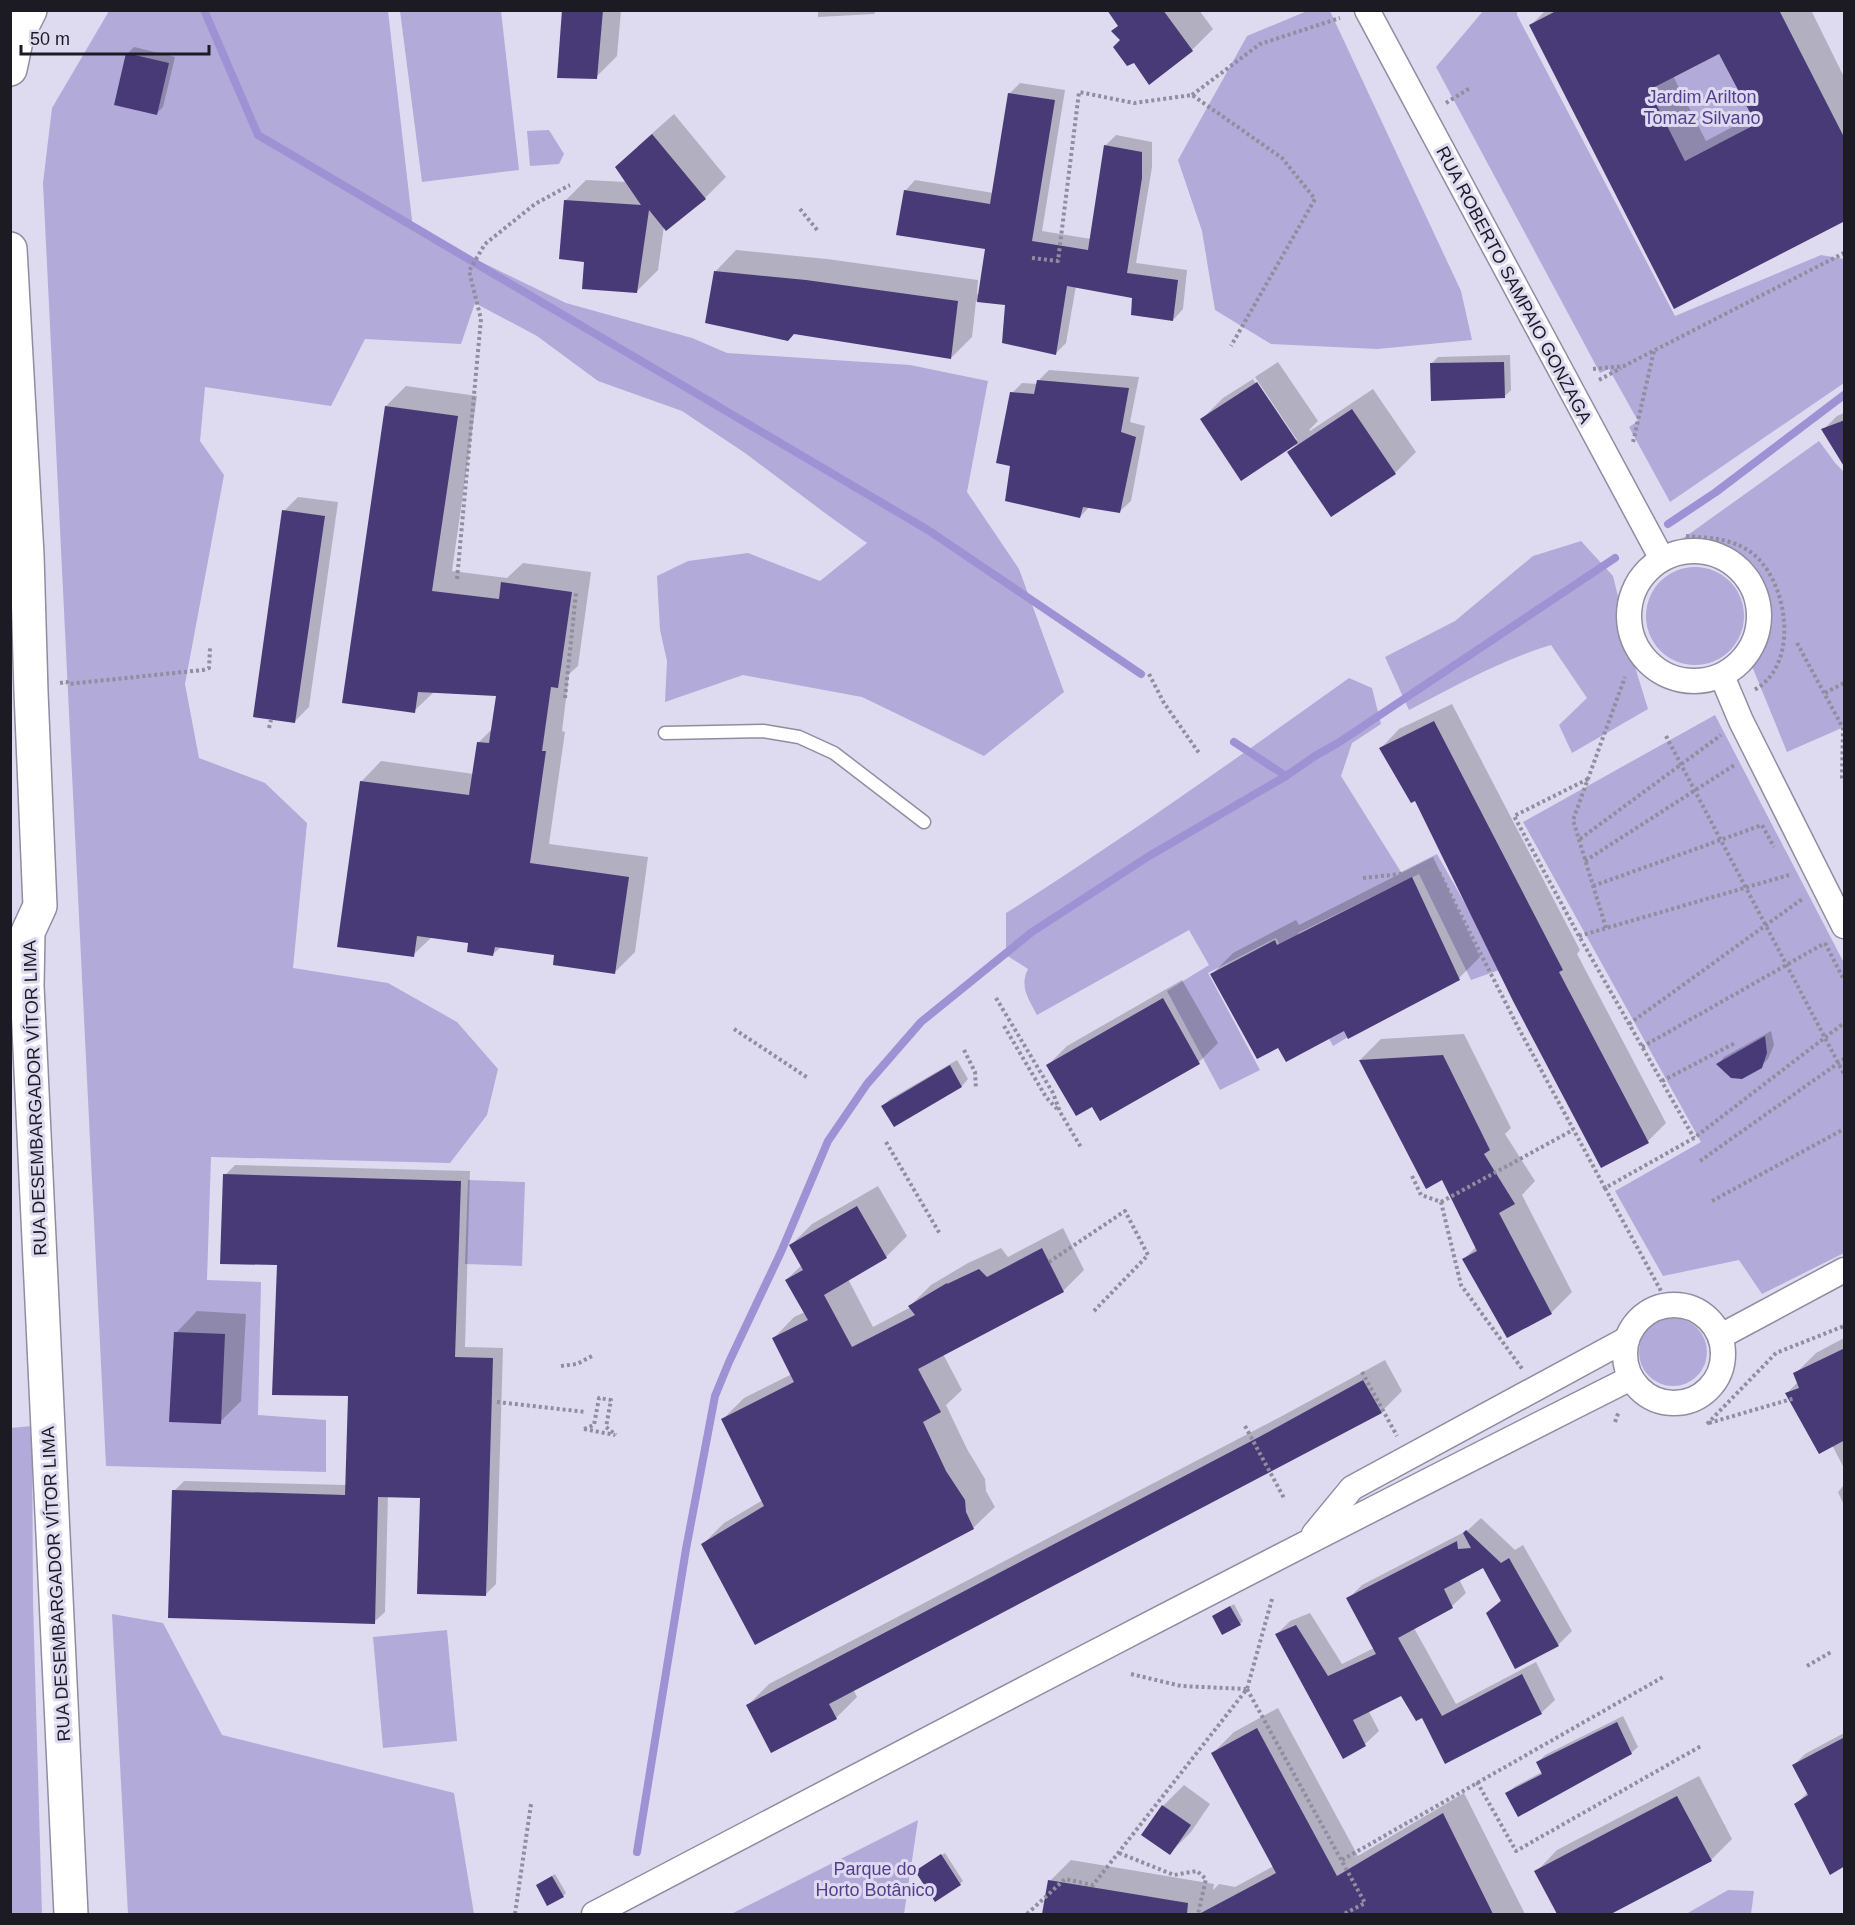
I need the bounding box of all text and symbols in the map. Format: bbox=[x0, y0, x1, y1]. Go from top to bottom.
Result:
scale bar bbox=[21, 18, 208, 56]
text: 50 m bbox=[30, 29, 70, 49]
park label: Jardim Arilton Tomaz Silvano bbox=[1643, 87, 1761, 128]
street label: RUA ROBERTO SAMPAIO GONZAGA bbox=[1432, 143, 1596, 427]
street label: RUA DESEMBARGADOR VÍTOR LIMA bbox=[19, 940, 51, 1256]
street label: RUA DESEMBARGADOR VÍTOR LIMA bbox=[38, 1426, 74, 1742]
park label: Parque do Horto Botânico bbox=[815, 1859, 935, 1900]

